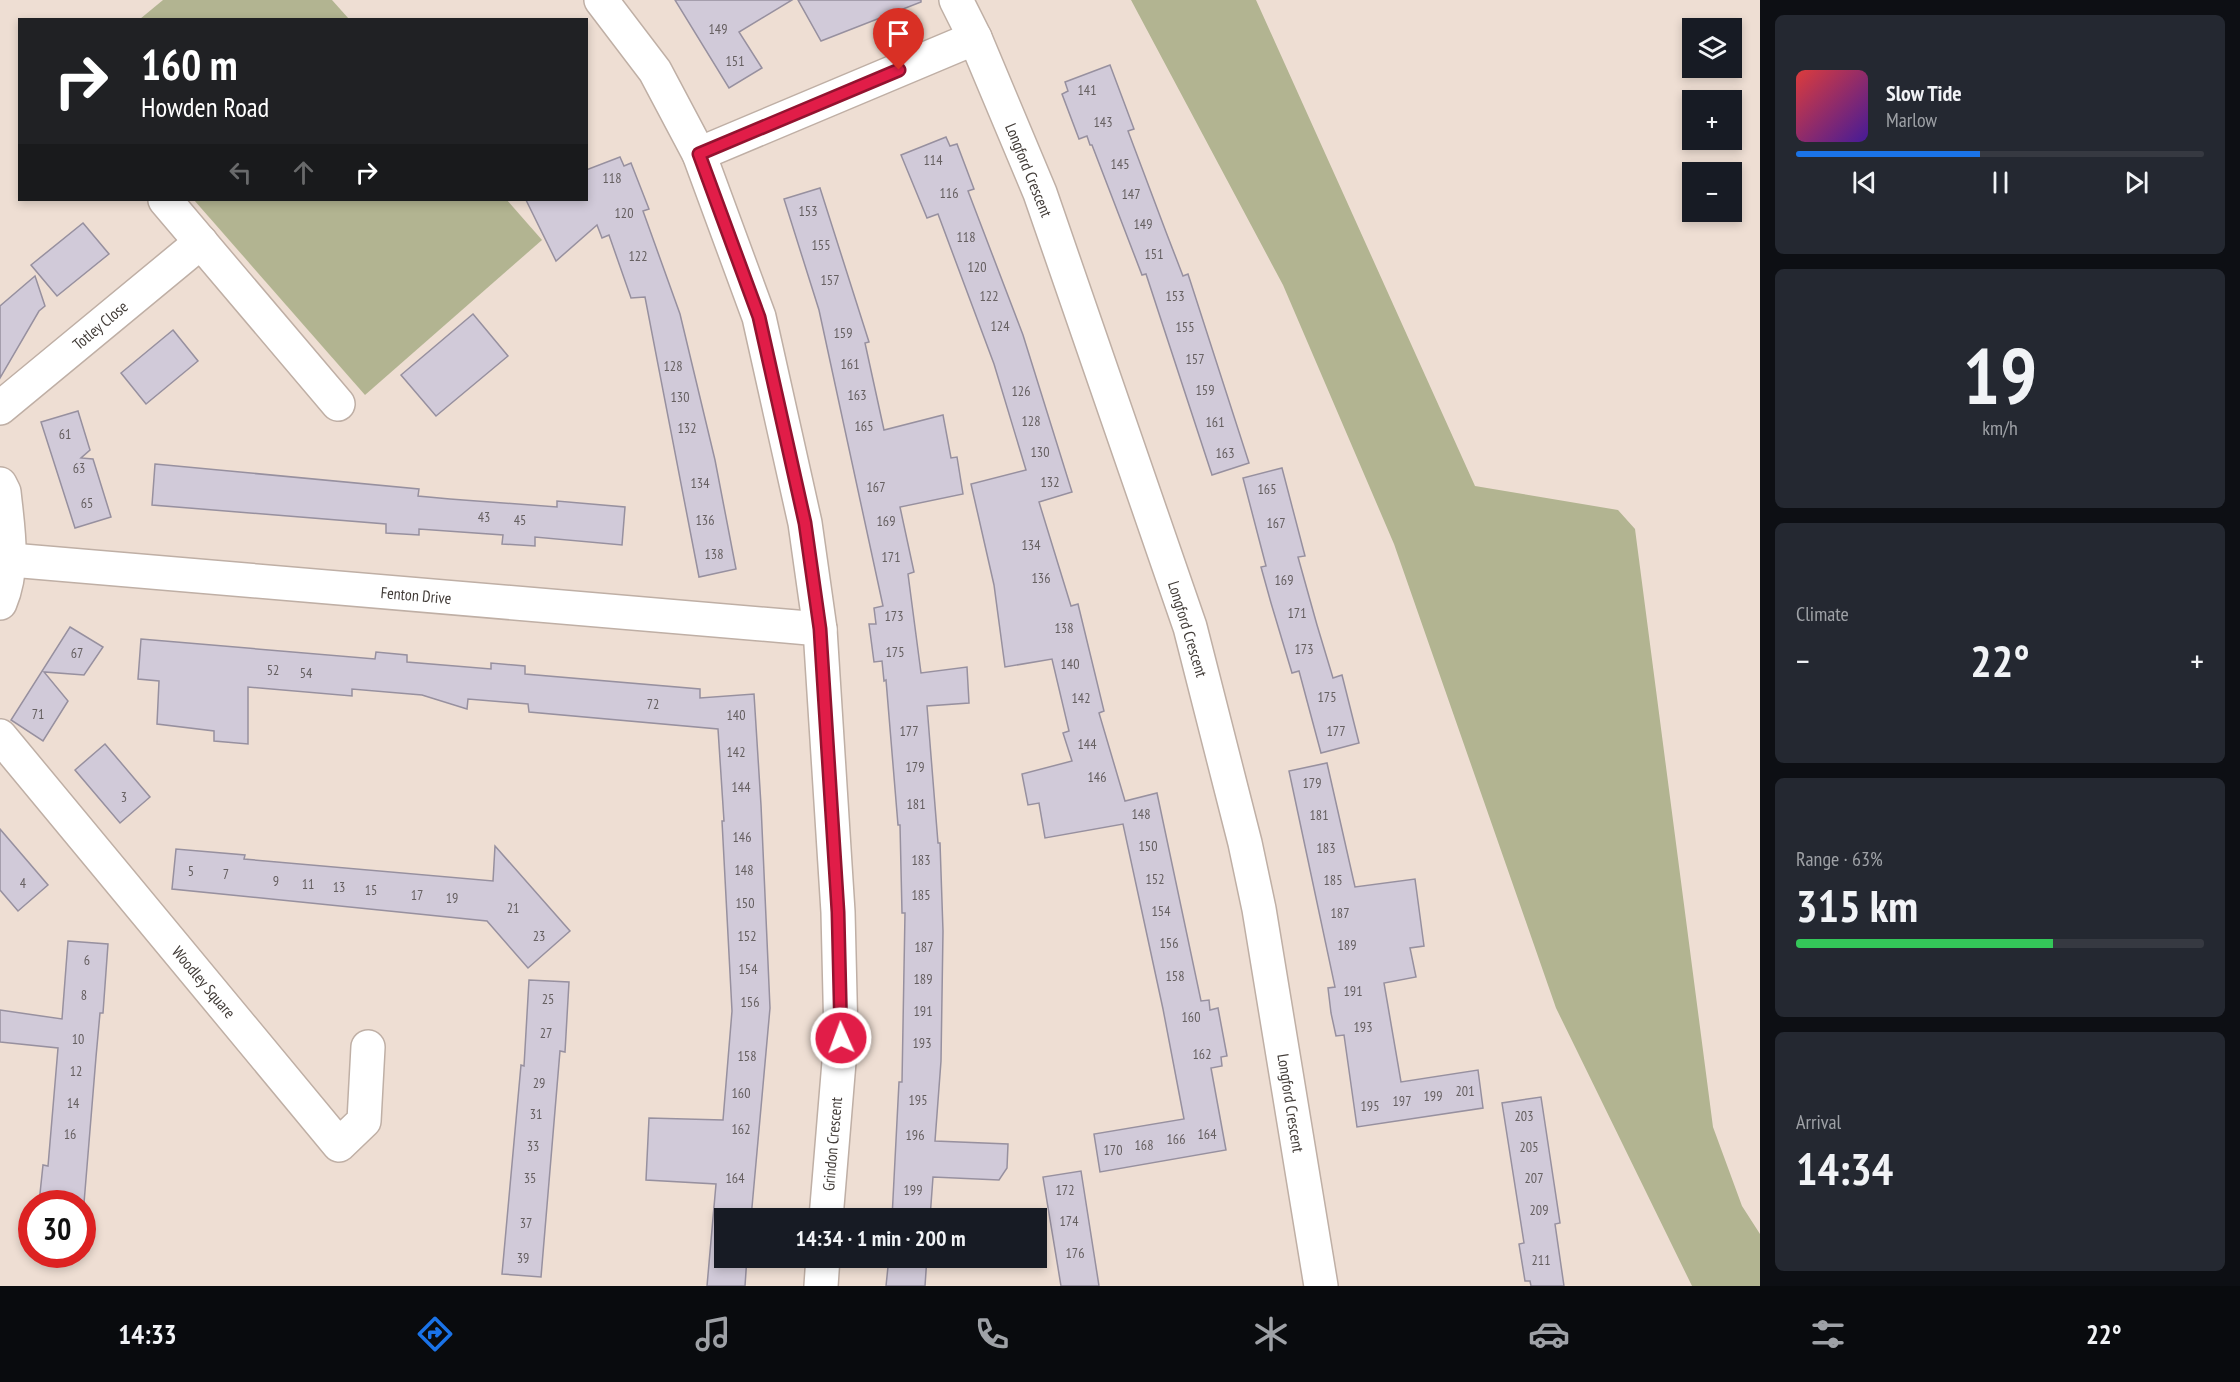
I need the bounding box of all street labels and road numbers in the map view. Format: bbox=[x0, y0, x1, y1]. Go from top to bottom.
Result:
street label: Longford Crescent bbox=[1001, 120, 1057, 220]
street label: Totley Close bbox=[68, 296, 132, 354]
street label: Longford Crescent bbox=[1164, 579, 1212, 680]
street label: Fenton Drive bbox=[380, 582, 452, 608]
street label: Woodley Square bbox=[168, 942, 240, 1022]
street label: Longford Crescent bbox=[1273, 1052, 1309, 1154]
street label: Grindon Crescent bbox=[818, 1096, 846, 1192]

